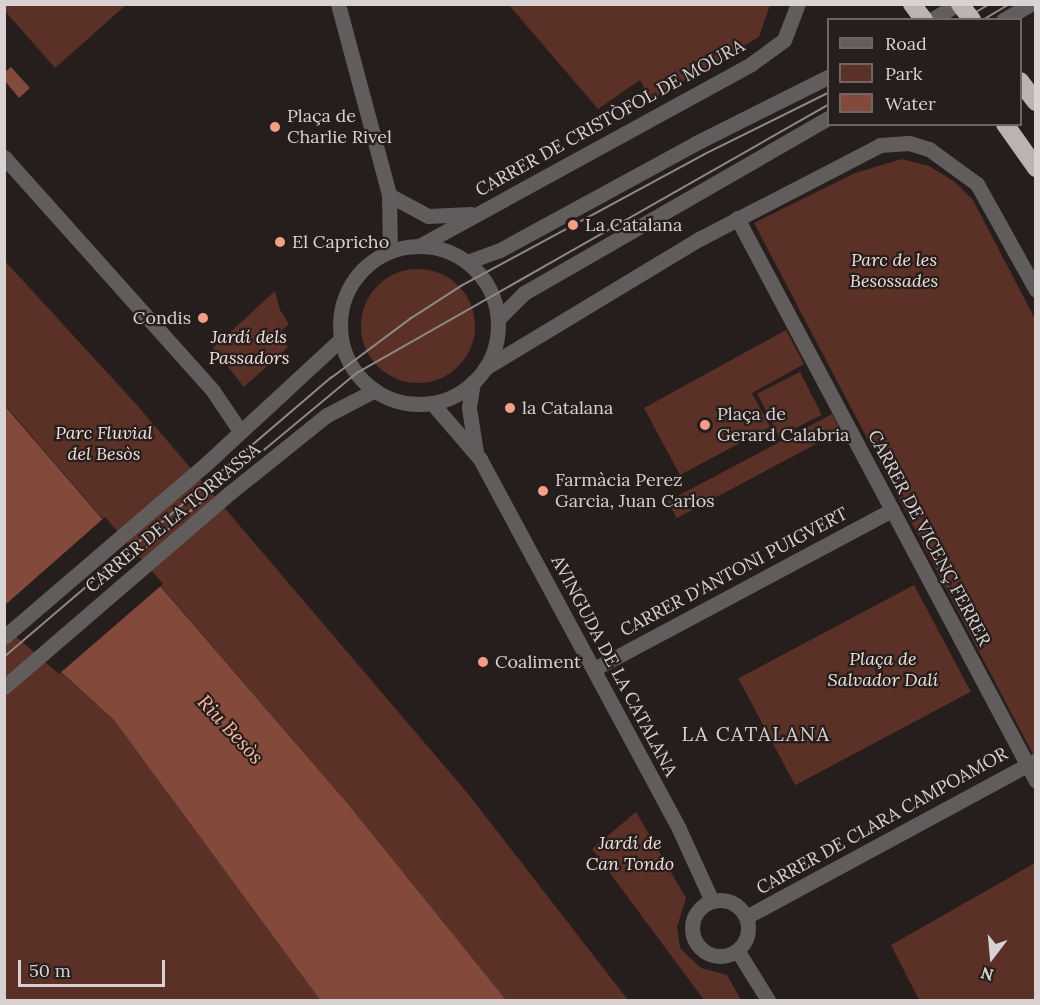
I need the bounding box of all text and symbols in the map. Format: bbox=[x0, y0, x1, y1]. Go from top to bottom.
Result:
legend bbox=[827, 18, 1022, 126]
text: Road bbox=[885, 32, 927, 55]
street label: CARRER DE CRISTÒFOL DE MOURA bbox=[472, 35, 748, 201]
text: Park bbox=[885, 62, 922, 85]
text: Water bbox=[885, 92, 936, 115]
place label: Plaça de Charlie Rivel bbox=[287, 106, 392, 148]
marker: Plaça de Charlie Rivel bbox=[268, 120, 282, 134]
place label: La Catalana bbox=[585, 214, 682, 236]
marker: La Catalana bbox=[566, 218, 580, 232]
place label: El Capricho bbox=[292, 231, 389, 253]
marker: El Capricho bbox=[273, 235, 287, 249]
park label: Parc de les Besossades bbox=[850, 250, 938, 292]
place label: Condis bbox=[133, 307, 191, 329]
marker: Condis bbox=[196, 311, 210, 325]
park label: Jardí dels Passadors bbox=[209, 327, 289, 370]
place label: la Catalana bbox=[522, 397, 613, 419]
marker: la Catalana bbox=[503, 401, 517, 415]
place label: Plaça de Gerard Calabria bbox=[717, 404, 849, 446]
marker: Plaça de Gerard Calabria bbox=[698, 418, 712, 432]
park label: Parc Fluvial del Besòs bbox=[55, 423, 153, 466]
street label: CARRER DE VICENÇ FERRER bbox=[863, 426, 995, 650]
street label: CARRER DE LA TORRASSA bbox=[81, 439, 265, 597]
place label: Farmàcia Perez Garcia, Juan Carlos bbox=[555, 470, 715, 512]
marker: Farmàcia Perez Garcia, Juan Carlos bbox=[536, 484, 550, 498]
street label: CARRER D'ANTONI PUIGVERT bbox=[617, 503, 851, 641]
street label: AVINGUDA DE LA CATALANA bbox=[547, 552, 681, 780]
park label: Plaça de Salvador Dalí bbox=[828, 649, 938, 692]
place label: Coaliment bbox=[495, 651, 581, 673]
marker: Coaliment bbox=[476, 655, 490, 669]
water label: Riu Besòs bbox=[193, 690, 269, 768]
district label: LA CATALANA bbox=[681, 721, 831, 745]
street label: CARRER DE CLARA CAMPOAMOR bbox=[753, 743, 1011, 899]
park label: Jardí de Can Tondo bbox=[586, 833, 674, 876]
north arrow bbox=[962, 927, 1022, 987]
scale bar bbox=[21, 948, 168, 986]
text: 50 m bbox=[29, 959, 71, 982]
text: N bbox=[978, 963, 996, 986]

